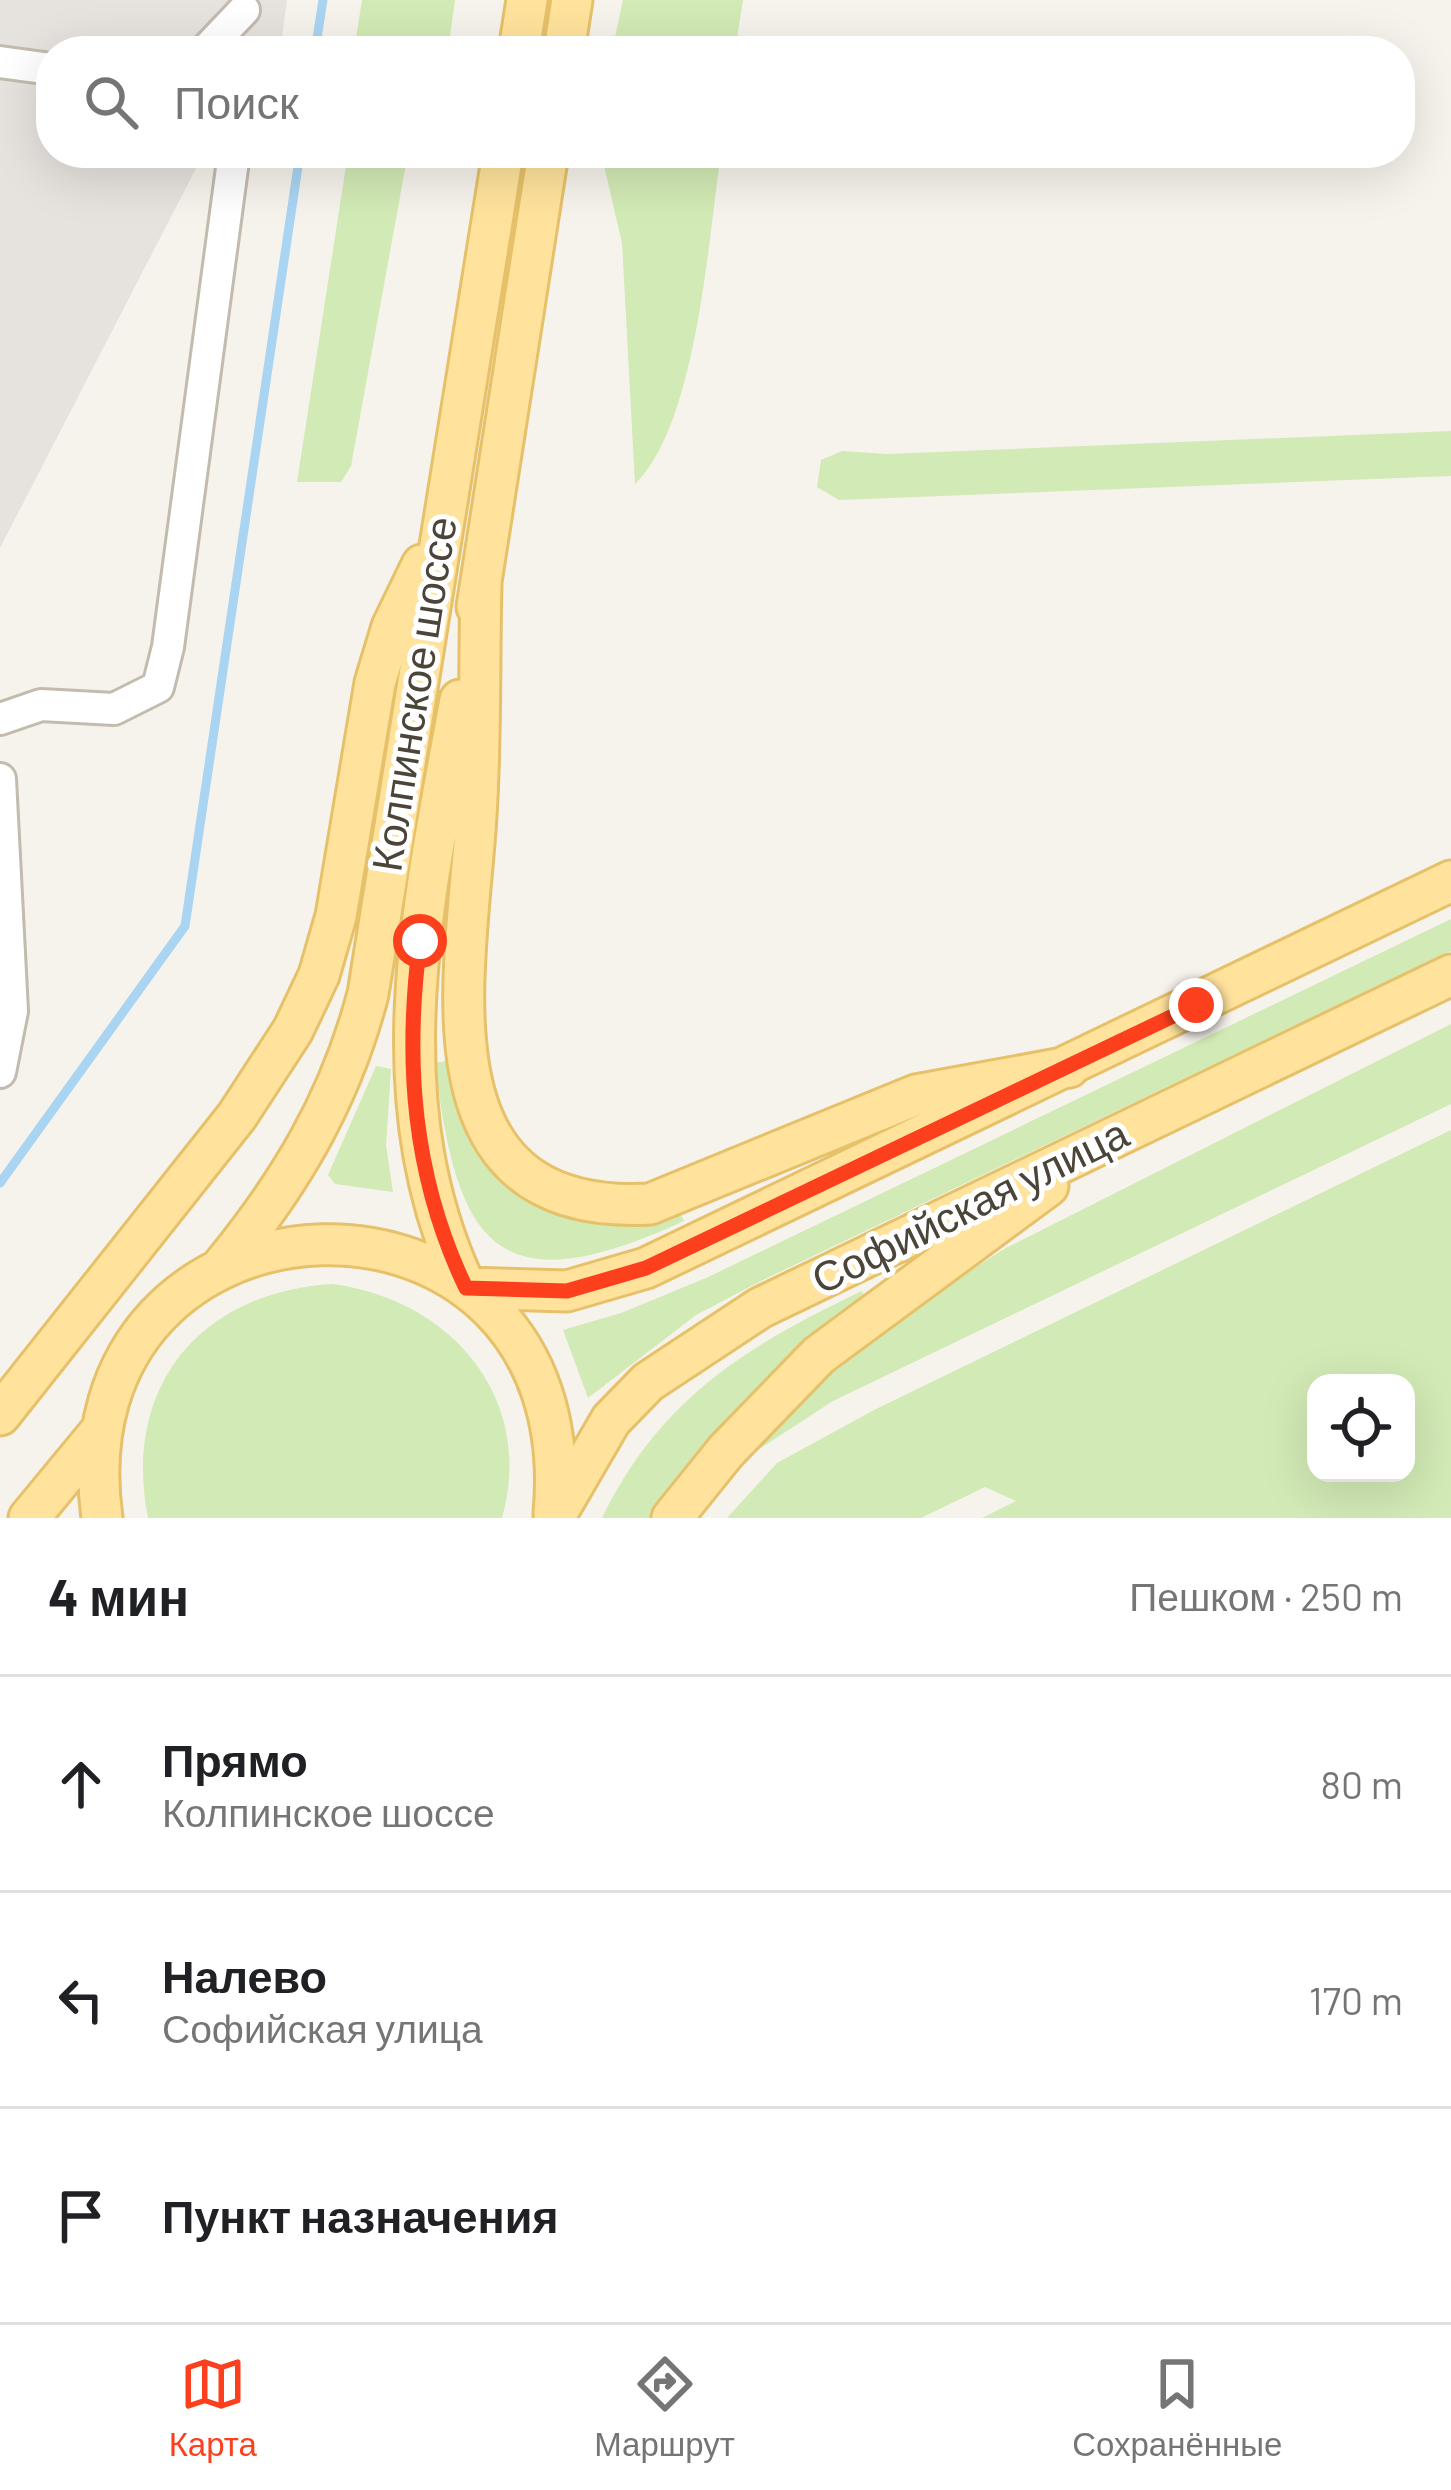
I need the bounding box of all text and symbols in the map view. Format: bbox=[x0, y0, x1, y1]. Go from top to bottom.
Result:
search box bbox=[36, 36, 1415, 168]
icon: search bbox=[78, 69, 144, 135]
text: Поиск bbox=[174, 74, 299, 128]
street label: Колпинское шоссе bbox=[359, 513, 465, 874]
route start bbox=[393, 914, 447, 968]
route end bbox=[1169, 978, 1223, 1032]
street label: Софийская улица bbox=[803, 1106, 1136, 1303]
map controls bbox=[1307, 1374, 1415, 1482]
button: locate bbox=[1307, 1374, 1415, 1482]
text: 4 мин bbox=[48, 1565, 189, 1626]
text: Пешком · 250 m bbox=[1129, 1572, 1403, 1619]
text: Прямо bbox=[162, 1732, 308, 1786]
icon: ahead bbox=[48, 1751, 114, 1817]
text: 80 m bbox=[1321, 1760, 1403, 1807]
text: Колпинское шоссе bbox=[162, 1788, 495, 1835]
text: Налево bbox=[162, 1948, 327, 2002]
icon: left bbox=[48, 1967, 114, 2033]
text: 170 m bbox=[1309, 1976, 1403, 2023]
text: Софийская улица bbox=[162, 2004, 483, 2051]
icon: arrive bbox=[48, 2183, 114, 2249]
text: Пункт назначения bbox=[162, 2188, 559, 2242]
tab: Карта bbox=[169, 2351, 257, 2464]
tab: Маршрут bbox=[594, 2351, 735, 2464]
tab: Сохранённые bbox=[1072, 2351, 1282, 2464]

